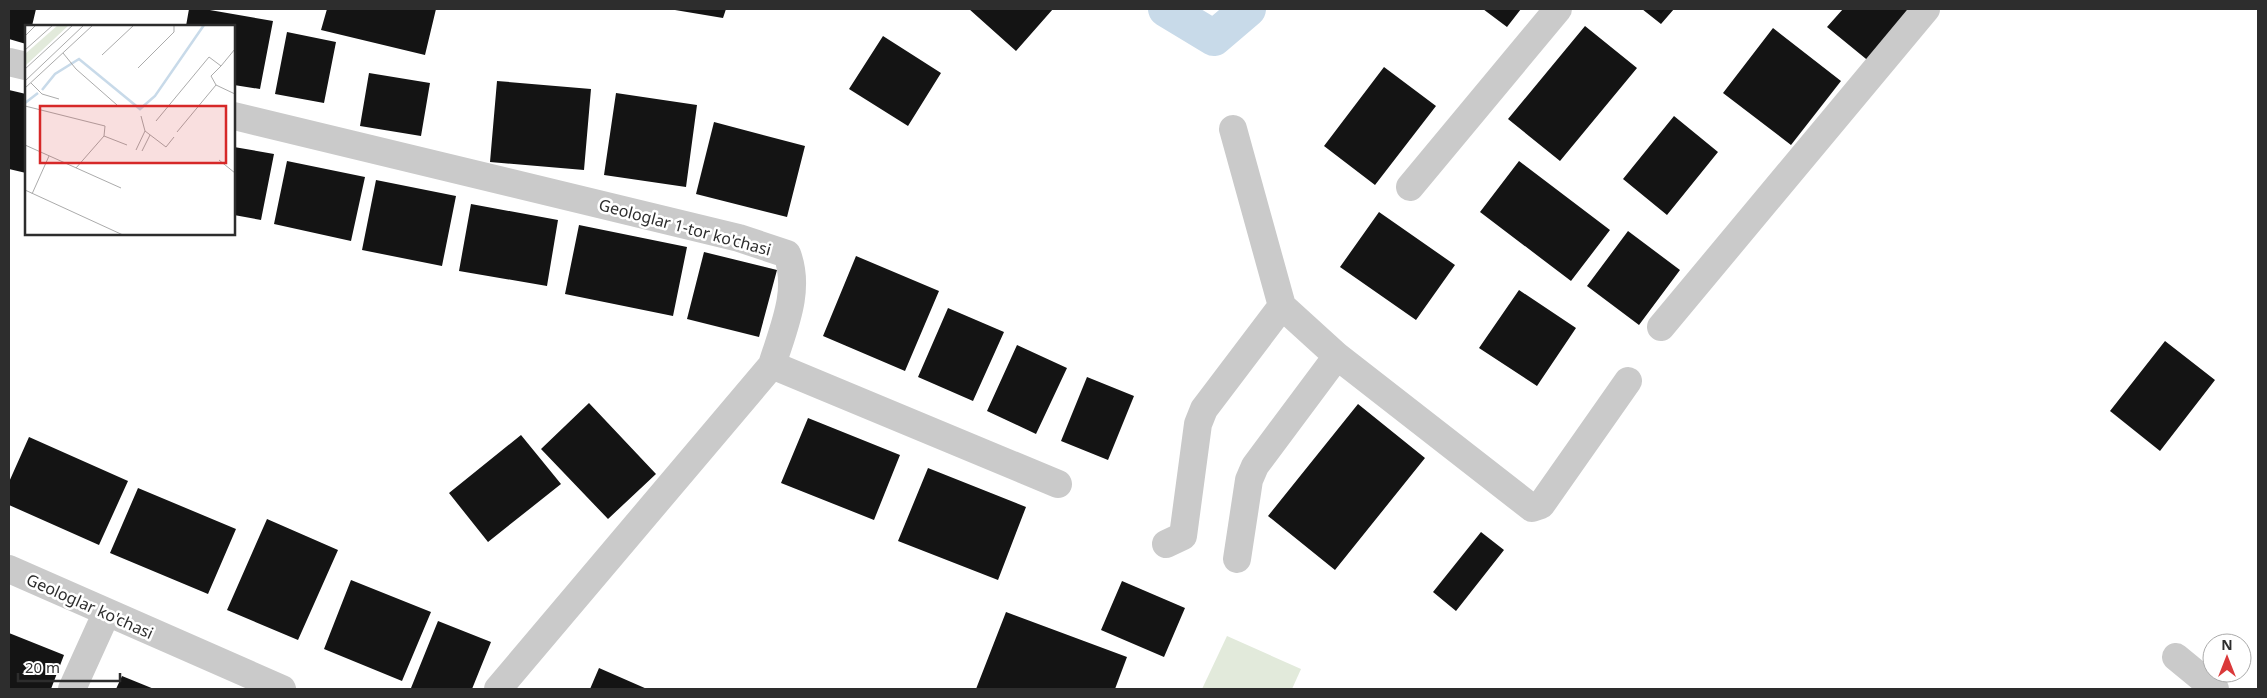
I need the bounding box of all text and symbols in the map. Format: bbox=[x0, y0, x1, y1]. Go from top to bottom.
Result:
inset map bbox=[25, 25, 235, 235]
street label: Geologlar 1-tor ko'chasi bbox=[596, 193, 774, 261]
street label: Geologlar ko'chasi bbox=[23, 568, 157, 644]
north arrow bbox=[2202, 633, 2252, 683]
text: N bbox=[2221, 635, 2233, 654]
scale bar bbox=[18, 650, 120, 682]
text: 20 m bbox=[25, 657, 60, 677]

